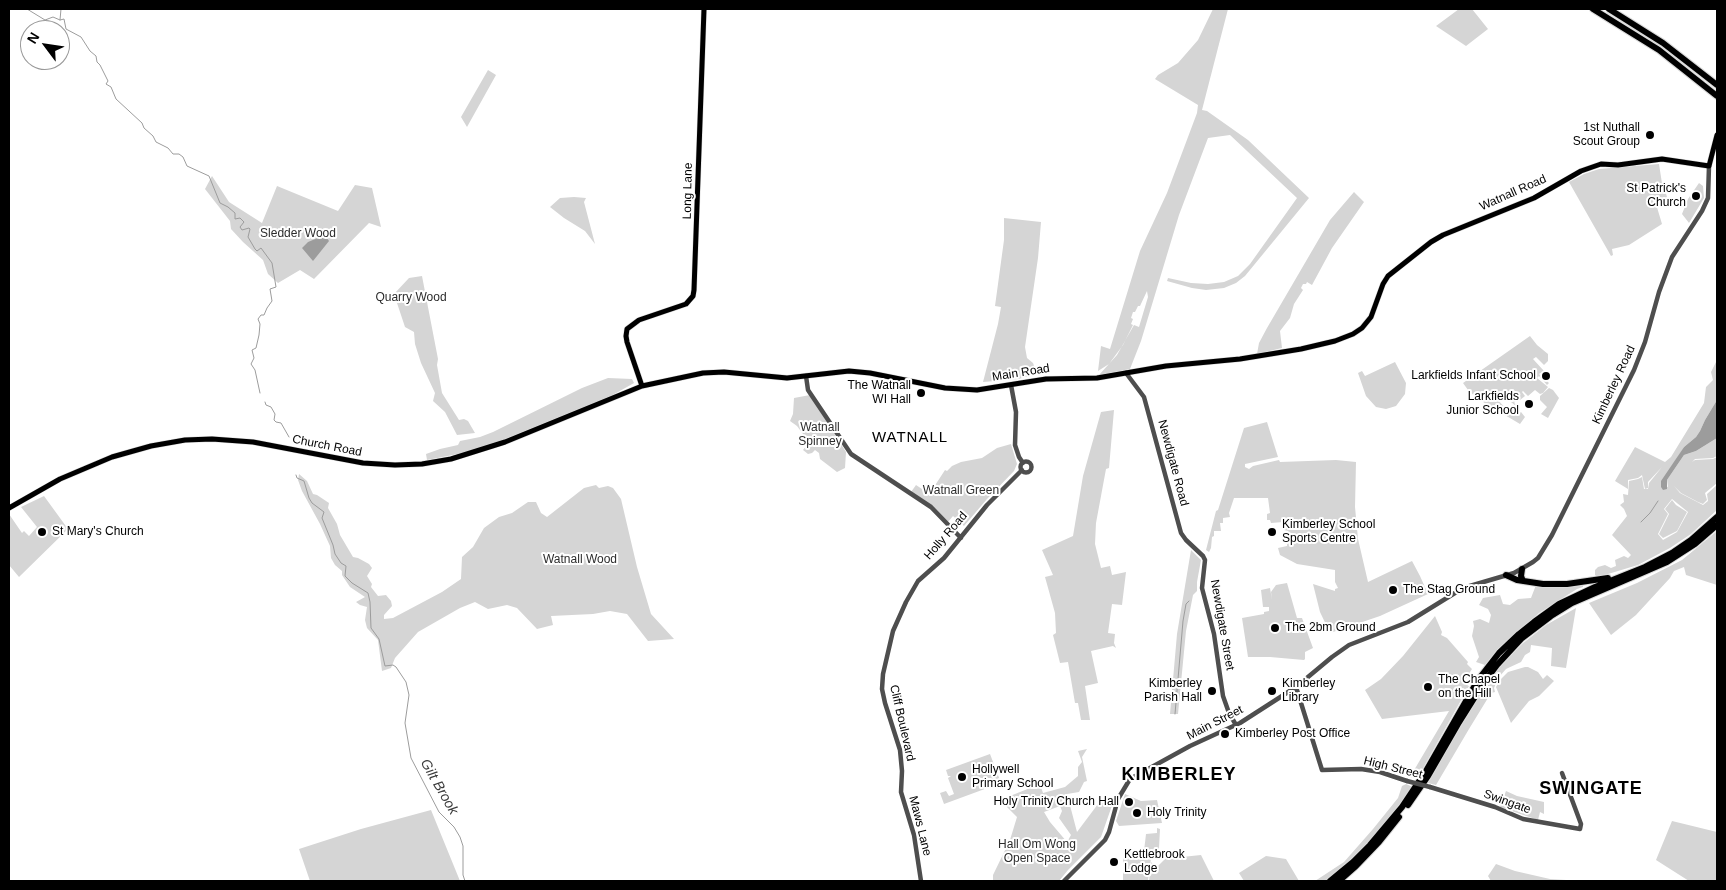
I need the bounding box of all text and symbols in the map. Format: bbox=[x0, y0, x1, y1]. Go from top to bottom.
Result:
north arrow bbox=[20, 20, 70, 70]
text: N bbox=[24, 29, 42, 46]
place label: 1st Nuthall Scout Group bbox=[1573, 121, 1640, 149]
marker: 1st Nuthall Scout Group bbox=[1644, 129, 1656, 141]
street label: Long Lane bbox=[680, 163, 696, 219]
street label: Watnall Road bbox=[1477, 172, 1549, 214]
place label: St Patrick's Church bbox=[1626, 182, 1686, 210]
marker: St Patrick's Church bbox=[1690, 190, 1702, 202]
park label: Sledder Wood bbox=[260, 227, 336, 241]
park label: Quarry Wood bbox=[375, 291, 447, 305]
street label: Kimberley Road bbox=[1589, 343, 1639, 427]
street label: Main Road bbox=[991, 361, 1051, 385]
place label: Larkfields Infant School bbox=[1411, 369, 1536, 383]
marker: Larkfields Infant School bbox=[1540, 370, 1552, 382]
place label: The Watnall WI Hall bbox=[847, 379, 911, 407]
marker: The Watnall WI Hall bbox=[915, 387, 927, 399]
place label: Larkfields Junior School bbox=[1446, 390, 1519, 418]
marker: Larkfields Junior School bbox=[1523, 398, 1535, 410]
street label: Newdigate Road bbox=[1155, 418, 1191, 508]
park label: Watnall Spinney bbox=[798, 421, 842, 449]
district label: WATNALL bbox=[871, 429, 949, 447]
street label: Church Road bbox=[291, 432, 363, 460]
park label: Watnall Green bbox=[923, 484, 999, 498]
street label: Holly Road bbox=[921, 509, 971, 563]
place label: Kimberley School Sports Centre bbox=[1282, 518, 1375, 546]
place label: St Mary's Church bbox=[52, 525, 144, 539]
marker: St Mary's Church bbox=[36, 526, 48, 538]
marker: Kimberley School Sports Centre bbox=[1266, 526, 1278, 538]
park label: Watnall Wood bbox=[543, 553, 617, 567]
street label: Newdigate Street bbox=[1207, 578, 1237, 672]
place label: The Stag Ground bbox=[1403, 583, 1495, 597]
marker: The Stag Ground bbox=[1387, 584, 1399, 596]
place label: The 2bm Ground bbox=[1285, 621, 1376, 635]
marker: The 2bm Ground bbox=[1269, 622, 1281, 634]
place label: The Chapel on the Hill bbox=[1438, 673, 1500, 701]
place label: Kimberley Parish Hall bbox=[1144, 677, 1202, 705]
place label: Kimberley Library bbox=[1282, 677, 1335, 705]
marker: The Chapel on the Hill bbox=[1422, 681, 1434, 693]
street label: Cliff Boulevard bbox=[886, 683, 918, 763]
marker: Kimberley Parish Hall bbox=[1206, 685, 1218, 697]
marker: Kimberley Library bbox=[1266, 685, 1278, 697]
street label: Main Street bbox=[1184, 703, 1246, 743]
place label: Kimberley Post Office bbox=[1235, 727, 1350, 741]
marker: Kimberley Post Office bbox=[1219, 728, 1231, 740]
street label: High Street bbox=[1362, 754, 1424, 782]
water label: Gilt Brook bbox=[416, 756, 462, 818]
place label: Hollywell Primary School bbox=[972, 763, 1053, 791]
district label: KIMBERLEY bbox=[1120, 764, 1238, 786]
marker: Hollywell Primary School bbox=[956, 771, 968, 783]
district label: SWINGATE bbox=[1538, 778, 1644, 800]
street label: Swingate bbox=[1481, 787, 1533, 817]
street label: Maws Lane bbox=[906, 794, 934, 858]
place label: Holy Trinity Church Hall bbox=[993, 795, 1119, 809]
marker: Holy Trinity Church Hall bbox=[1123, 796, 1135, 808]
place label: Holy Trinity bbox=[1147, 806, 1207, 820]
marker: Holy Trinity bbox=[1131, 807, 1143, 819]
park label: Hall Om Wong Open Space bbox=[998, 838, 1076, 866]
place label: Kettlebrook Lodge bbox=[1124, 848, 1185, 876]
marker: Kettlebrook Lodge bbox=[1108, 856, 1120, 868]

